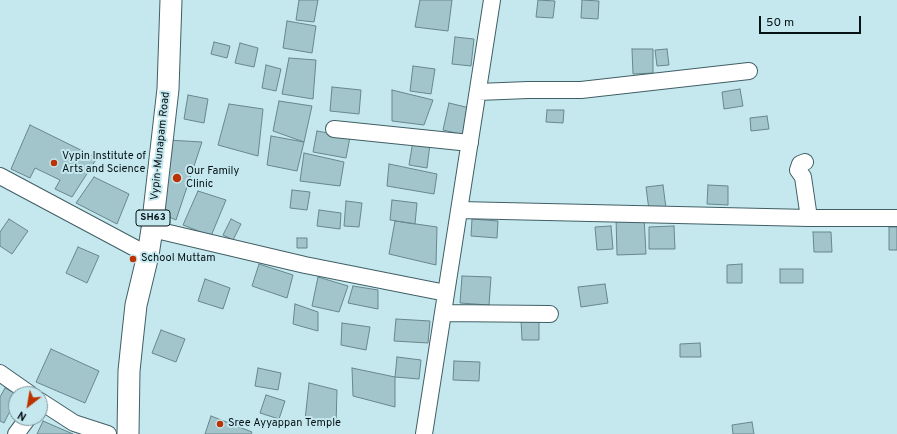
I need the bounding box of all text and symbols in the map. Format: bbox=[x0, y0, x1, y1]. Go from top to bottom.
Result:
scale bar bbox=[761, 8, 863, 34]
text: 50 m bbox=[766, 15, 794, 31]
street label: Vypin-Munapam Road bbox=[149, 91, 173, 201]
place label: Vypin Institute of Arts and Science bbox=[62, 150, 146, 176]
marker: Vypin Institute of Arts and Science bbox=[49, 158, 59, 168]
place label: Our Family Clinic bbox=[186, 165, 239, 191]
marker: Our Family Clinic bbox=[171, 172, 183, 184]
road number: SH63 bbox=[136, 210, 170, 226]
place label: School Muttam bbox=[141, 252, 215, 266]
marker: School Muttam bbox=[128, 254, 138, 264]
north arrow bbox=[8, 386, 48, 426]
text: N bbox=[15, 407, 29, 423]
place label: Sree Ayyappan Temple bbox=[228, 417, 341, 431]
marker: Sree Ayyappan Temple bbox=[215, 419, 225, 429]

